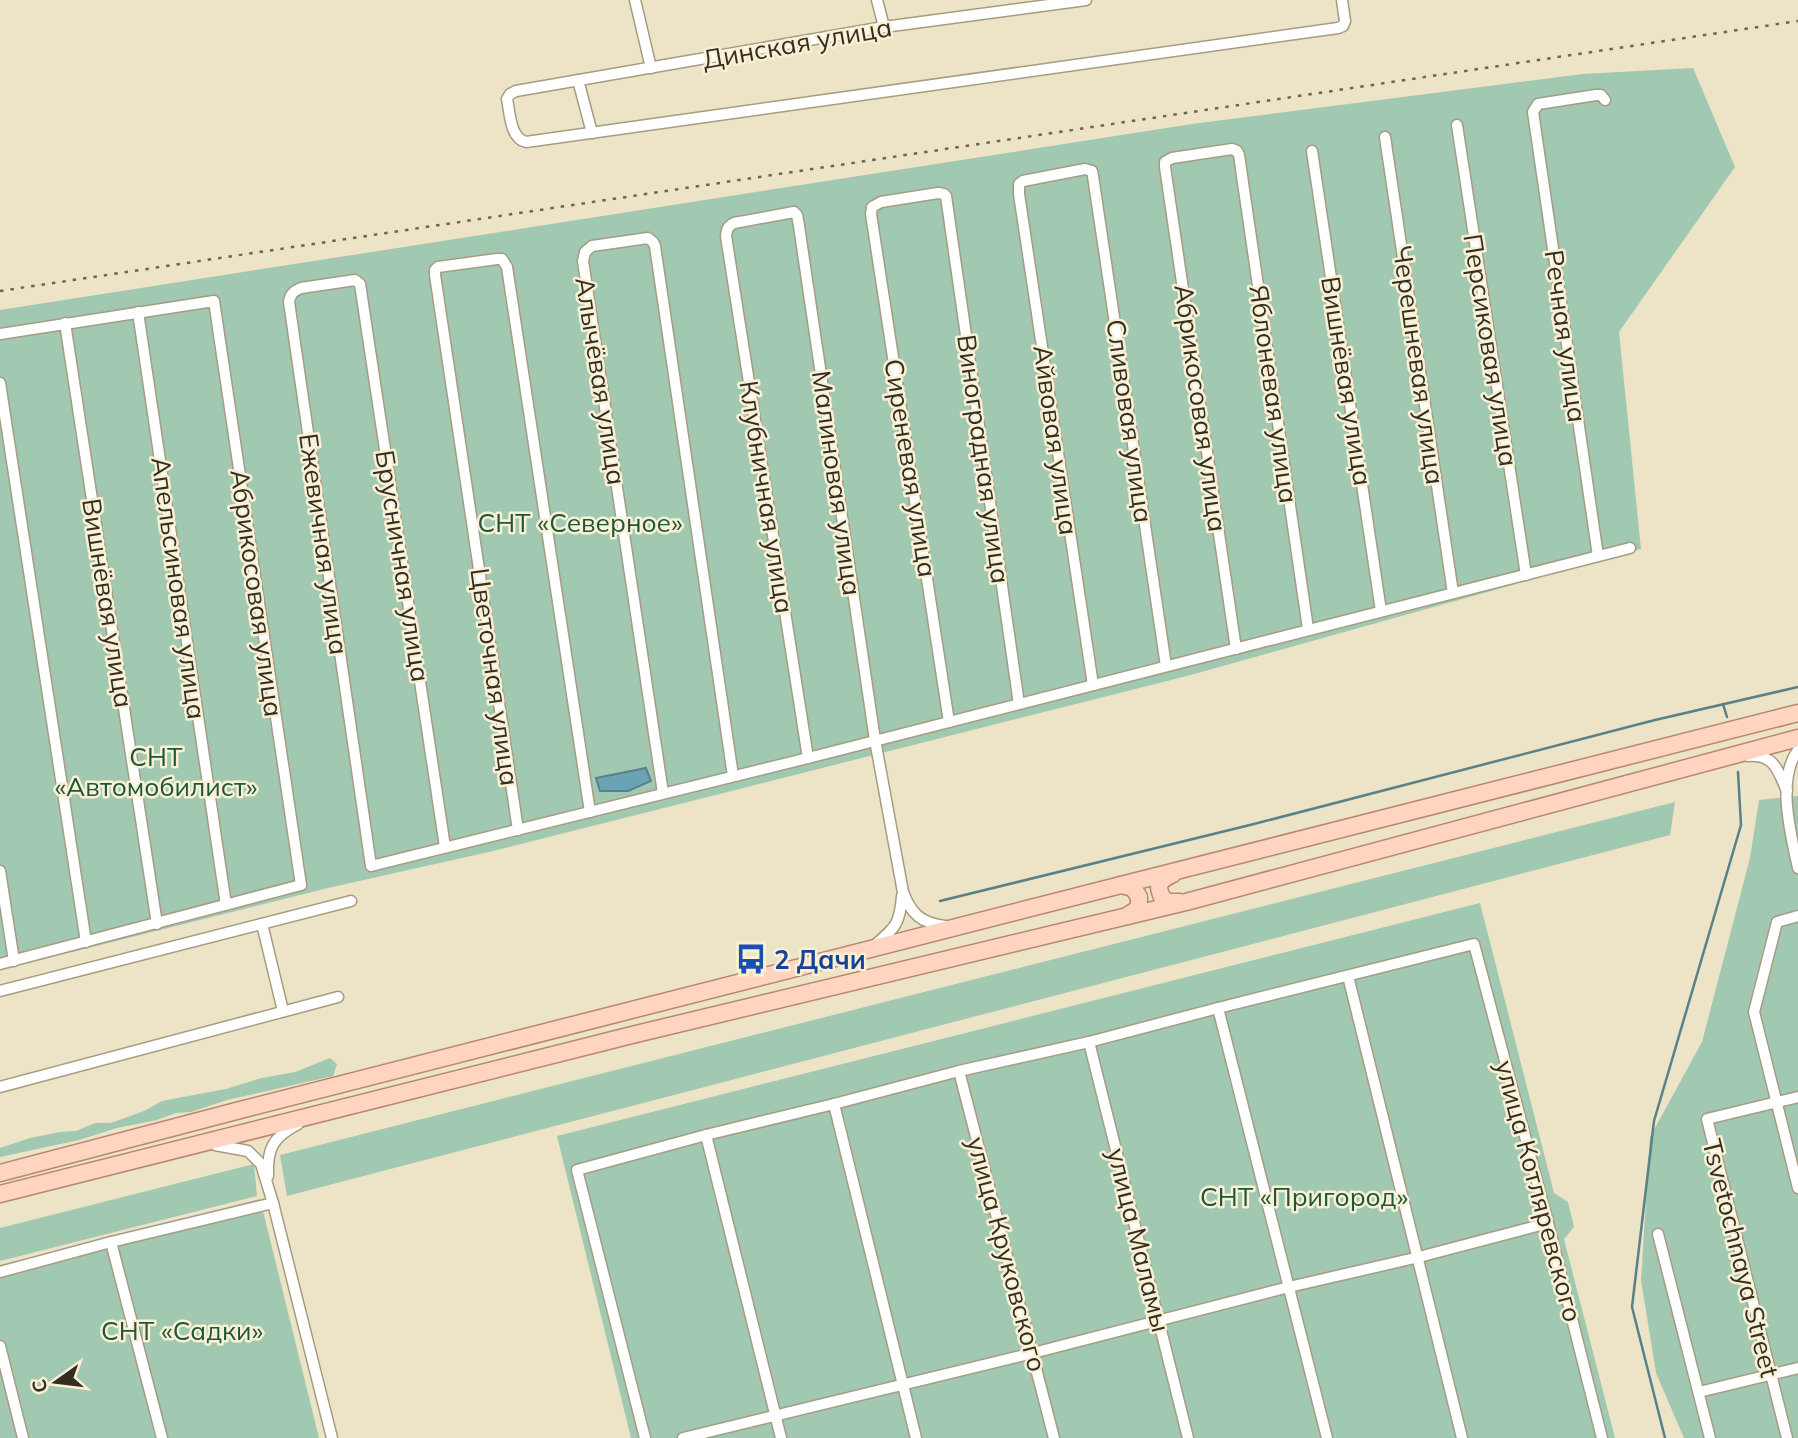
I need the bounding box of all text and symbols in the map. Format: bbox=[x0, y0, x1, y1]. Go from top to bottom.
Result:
street label: Динская улица bbox=[700, 10, 894, 76]
street label: Персиковая улица bbox=[1456, 231, 1526, 469]
street label: Черешневая улица bbox=[1386, 243, 1452, 487]
street label: Речная улица bbox=[1538, 248, 1594, 424]
street label: Вишнёвая улица bbox=[1314, 274, 1380, 488]
street label: Алычёвая улица bbox=[568, 275, 634, 487]
street label: Абрикосовая улица bbox=[1167, 282, 1235, 534]
street label: Яблоневая улица bbox=[1242, 283, 1306, 505]
street label: Сливовая улица bbox=[1099, 317, 1161, 525]
street label: Виноградная улица bbox=[950, 332, 1018, 586]
street label: Айвовая улица bbox=[1026, 343, 1086, 537]
street label: Сиреневая улица bbox=[877, 356, 945, 580]
street label: Малиновая улица bbox=[805, 368, 869, 598]
street label: Клубничная улица bbox=[732, 378, 802, 616]
street label: Ежевичная улица bbox=[292, 431, 356, 657]
street label: Брусничная улица bbox=[368, 448, 438, 684]
street label: Апельсиновая улица bbox=[144, 455, 214, 721]
street label: Абрикосовая улица bbox=[223, 467, 291, 719]
street label: Вишнёвая улица bbox=[75, 496, 141, 710]
park label: СНТ «Северное» bbox=[477, 506, 683, 539]
street label: Цветочная улица bbox=[463, 566, 527, 788]
park label: СНТ «Автомобилист» bbox=[55, 740, 257, 803]
bus stop icon: 2 Дачи bbox=[734, 942, 768, 976]
place label: 2 Дачи bbox=[774, 943, 866, 976]
street label: улица Котляревского bbox=[1488, 1057, 1590, 1325]
street label: улица Круковского bbox=[960, 1133, 1054, 1375]
street label: Tsvetochnaya Street bbox=[1695, 1135, 1787, 1381]
street label: улица Маламы bbox=[1100, 1144, 1178, 1336]
park label: СНТ «Пригород» bbox=[1200, 1180, 1408, 1213]
park label: СНТ «Садки» bbox=[101, 1314, 263, 1347]
north arrow bbox=[21, 1347, 91, 1417]
text: С bbox=[26, 1377, 53, 1395]

